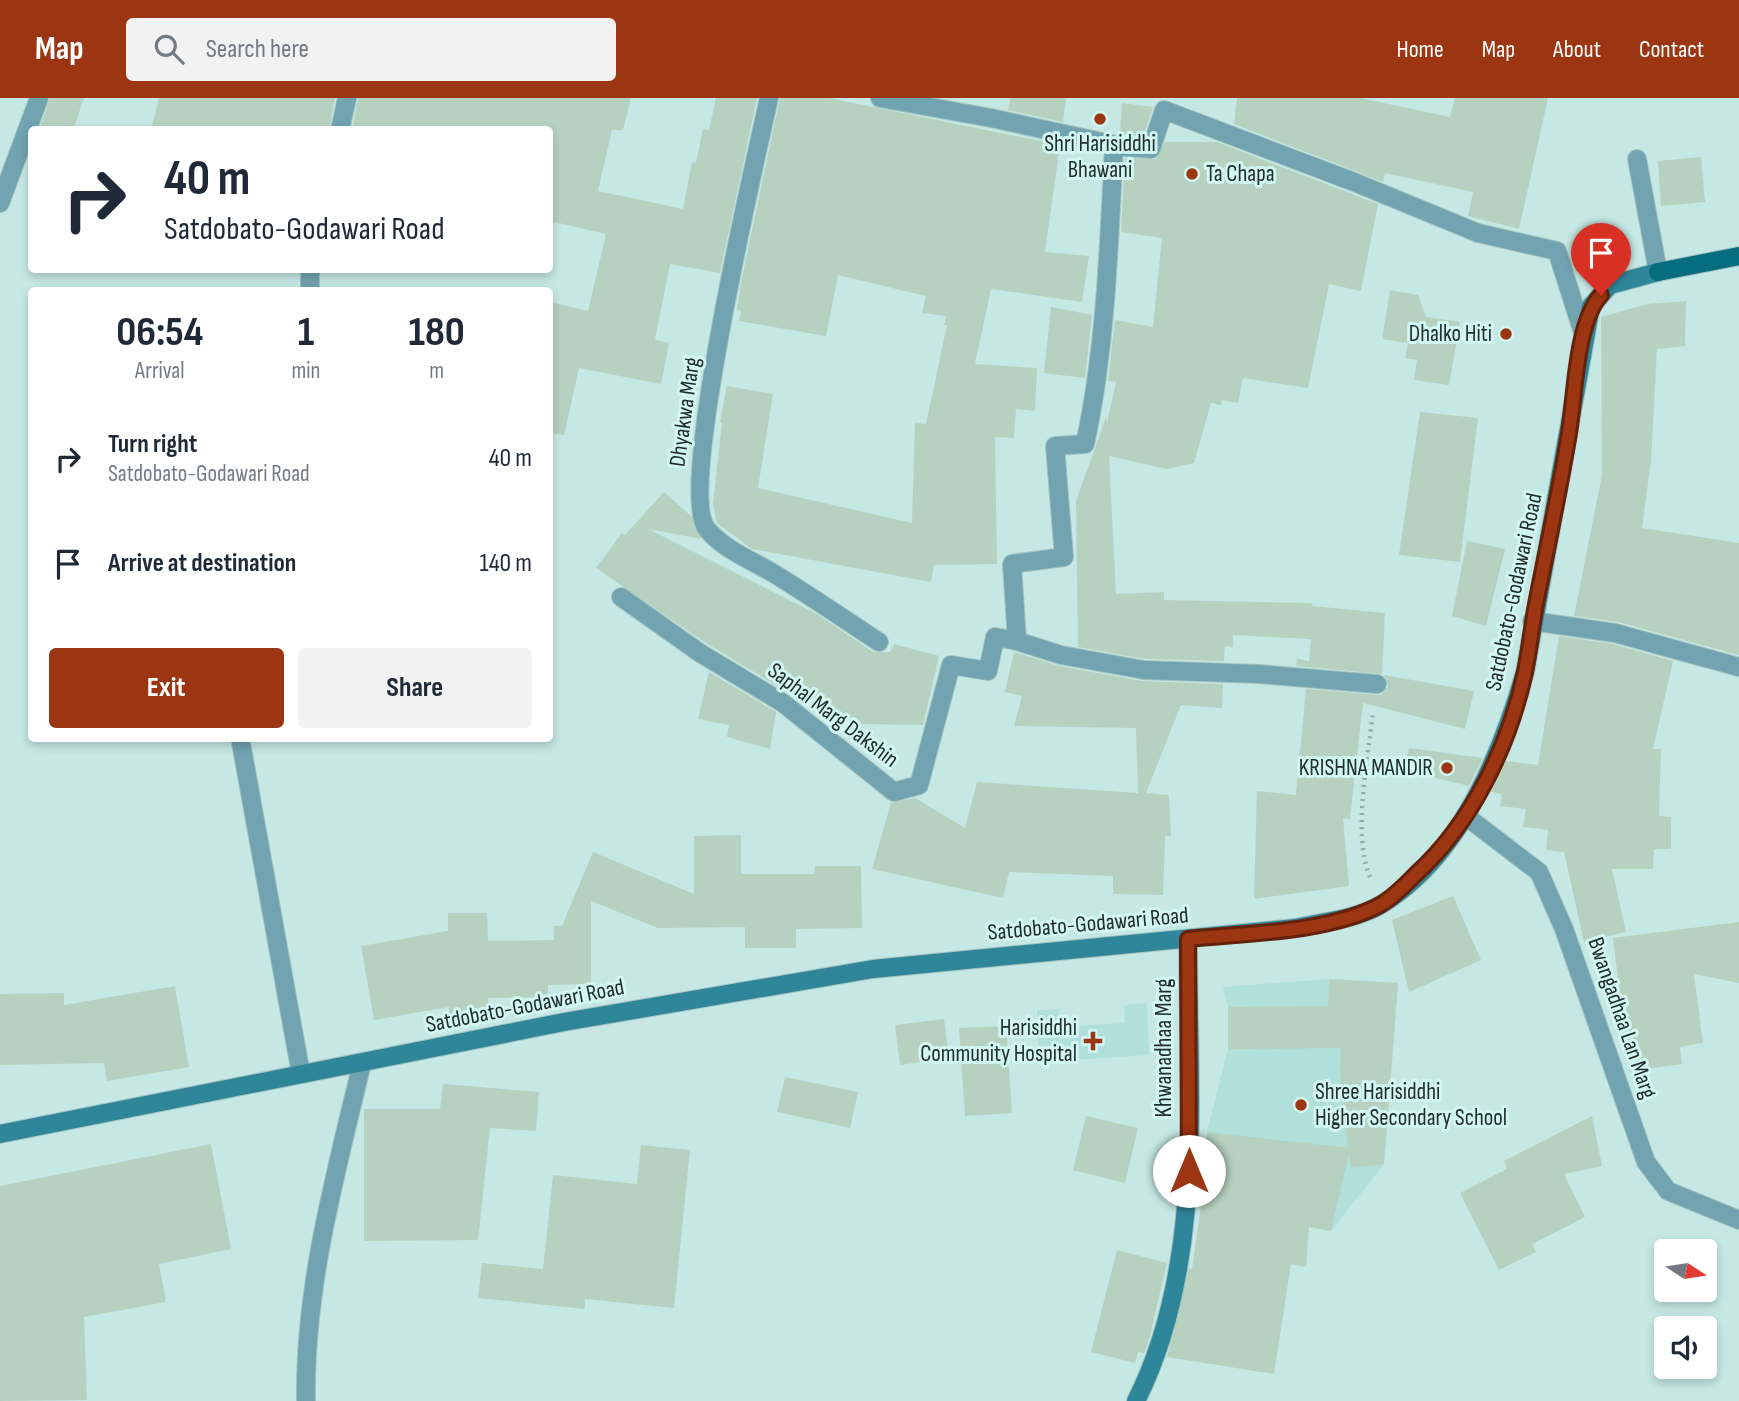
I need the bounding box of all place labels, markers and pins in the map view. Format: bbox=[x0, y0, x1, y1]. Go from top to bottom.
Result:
marker: Shri Harisiddhi Bhawani bbox=[1092, 111, 1108, 127]
place label: Shri Harisiddhi Bhawani bbox=[1044, 130, 1156, 184]
place label: Ta Chapa bbox=[1206, 160, 1275, 188]
marker: Ta Chapa bbox=[1184, 166, 1200, 182]
pin bbox=[1571, 223, 1631, 295]
place label: Dhalko Hiti bbox=[1409, 320, 1492, 348]
marker: Dhalko Hiti bbox=[1498, 326, 1514, 342]
place label: KRISHNA MANDIR bbox=[1299, 754, 1433, 782]
marker: KRISHNA MANDIR bbox=[1439, 760, 1455, 776]
place label: Harisiddhi Community Hospital bbox=[920, 1014, 1077, 1068]
marker: Harisiddhi Community Hospital bbox=[1083, 1031, 1103, 1051]
place label: Shree Harisiddhi Higher Secondary School bbox=[1315, 1078, 1507, 1132]
marker: Shree Harisiddhi Higher Secondary School bbox=[1293, 1097, 1309, 1113]

